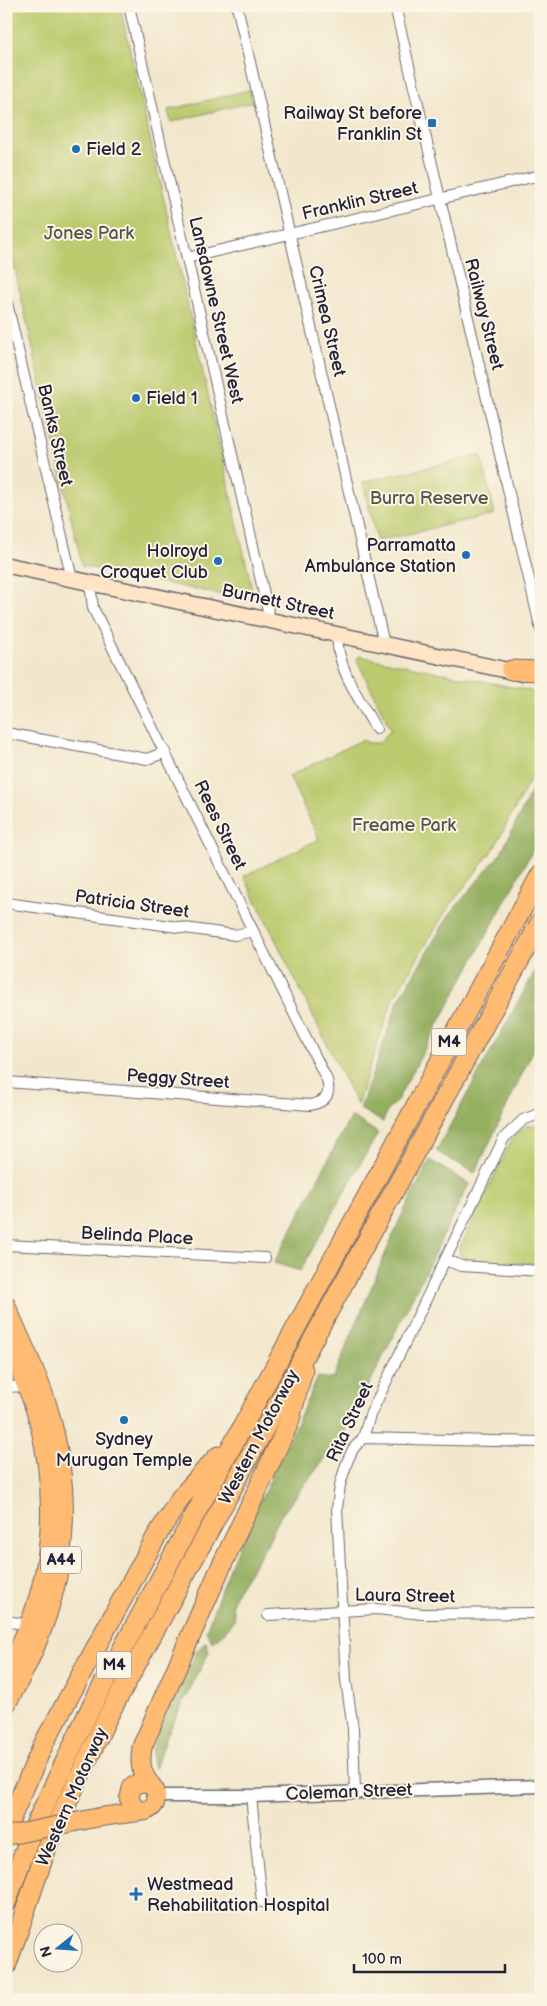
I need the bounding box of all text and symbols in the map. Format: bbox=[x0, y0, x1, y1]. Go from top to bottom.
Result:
place label: Railway St before Franklin St bbox=[283, 103, 422, 145]
marker: Railway St before Franklin St bbox=[426, 117, 438, 129]
place label: Field 2 bbox=[86, 139, 142, 160]
marker: Field 2 bbox=[70, 143, 82, 155]
street label: Franklin Street bbox=[300, 177, 420, 225]
street label: Lansdowne Street West bbox=[184, 215, 248, 406]
park label: Jones Park bbox=[44, 223, 134, 244]
street label: Railway Street bbox=[460, 256, 508, 372]
street label: Crimea Street bbox=[304, 263, 350, 379]
street label: Banks Street bbox=[33, 382, 77, 489]
place label: Field 1 bbox=[146, 388, 198, 409]
marker: Field 1 bbox=[130, 392, 142, 404]
park label: Burra Reserve bbox=[370, 488, 489, 509]
place label: Parramatta Ambulance Station bbox=[305, 535, 456, 577]
place label: Holroyd Croquet Club bbox=[100, 541, 208, 583]
marker: Parramatta Ambulance Station bbox=[460, 549, 472, 561]
marker: Holroyd Croquet Club bbox=[212, 555, 224, 567]
street label: Burnett Street bbox=[220, 580, 337, 624]
street label: Rees Street bbox=[189, 777, 251, 874]
park label: Freame Park bbox=[352, 815, 456, 836]
street label: Patricia Street bbox=[74, 886, 191, 922]
road number: M4 bbox=[432, 1028, 466, 1056]
street label: Peggy Street bbox=[126, 1065, 231, 1093]
street label: Belinda Place bbox=[80, 1223, 194, 1249]
street label: Western Motorway bbox=[215, 1365, 304, 1508]
street label: Rita Street bbox=[322, 1378, 378, 1465]
marker: Sydney Murugan Temple bbox=[118, 1414, 130, 1426]
place label: Sydney Murugan Temple bbox=[56, 1429, 193, 1471]
road number: A44 bbox=[41, 1546, 81, 1574]
street label: Laura Street bbox=[355, 1585, 456, 1607]
road number: M4 bbox=[96, 1652, 132, 1678]
street label: Western Motorway bbox=[32, 1724, 112, 1870]
street label: Coleman Street bbox=[285, 1779, 413, 1805]
place label: Westmead Rehabilitation Hospital bbox=[147, 1874, 329, 1916]
marker: Westmead Rehabilitation Hospital bbox=[129, 1887, 143, 1901]
north arrow bbox=[32, 1924, 82, 1974]
scale bar bbox=[354, 1941, 506, 1973]
text: N bbox=[36, 1944, 56, 1959]
text: 100 m bbox=[362, 1950, 402, 1969]

